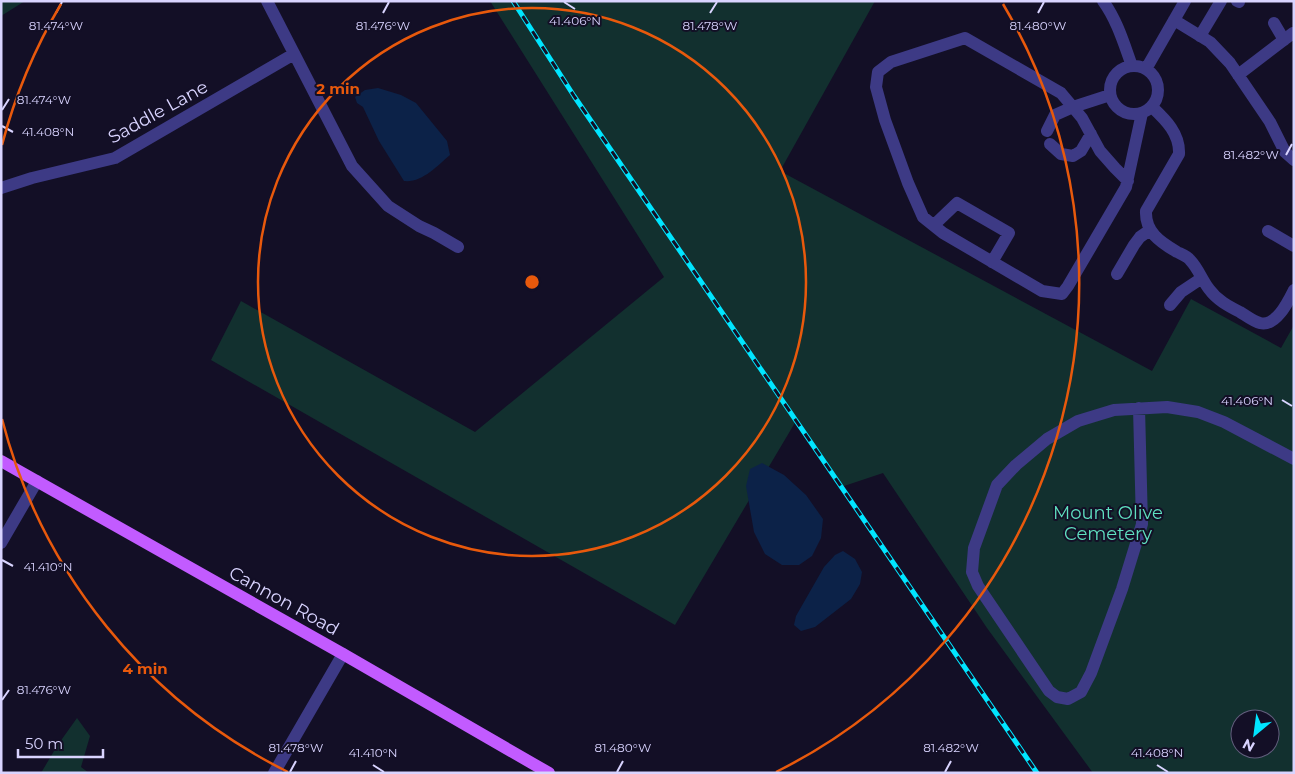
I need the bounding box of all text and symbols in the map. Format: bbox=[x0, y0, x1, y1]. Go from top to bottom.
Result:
text: 41.406°N bbox=[549, 13, 601, 28]
text: 81.474°W bbox=[29, 18, 83, 33]
text: 81.476°W bbox=[356, 18, 410, 33]
text: 81.478°W bbox=[683, 18, 737, 33]
text: 81.480°W bbox=[1010, 18, 1066, 33]
street label: Saddle Lane bbox=[104, 75, 212, 148]
text: 2 min bbox=[316, 79, 360, 98]
text: 81.474°W bbox=[17, 92, 71, 107]
text: 41.408°N bbox=[22, 124, 74, 139]
text: 81.482°W bbox=[1223, 147, 1279, 162]
centre of rings bbox=[523, 273, 541, 291]
text: 41.406°N bbox=[1221, 393, 1273, 408]
park label: Mount Olive Cemetery bbox=[1053, 502, 1163, 545]
text: 41.410°N bbox=[23, 559, 73, 574]
street label: Cannon Road bbox=[225, 562, 343, 640]
text: 4 min bbox=[122, 659, 168, 678]
text: 81.476°W bbox=[17, 682, 71, 697]
north arrow bbox=[1230, 709, 1280, 759]
scale bar bbox=[18, 726, 102, 758]
text: 50 m bbox=[25, 734, 63, 753]
text: N bbox=[1239, 735, 1258, 756]
text: 81.478°W bbox=[269, 740, 323, 755]
text: 81.480°W bbox=[595, 740, 651, 755]
text: 81.482°W bbox=[923, 740, 979, 755]
text: 41.410°N bbox=[348, 745, 398, 760]
text: 41.408°N bbox=[1131, 745, 1183, 760]

